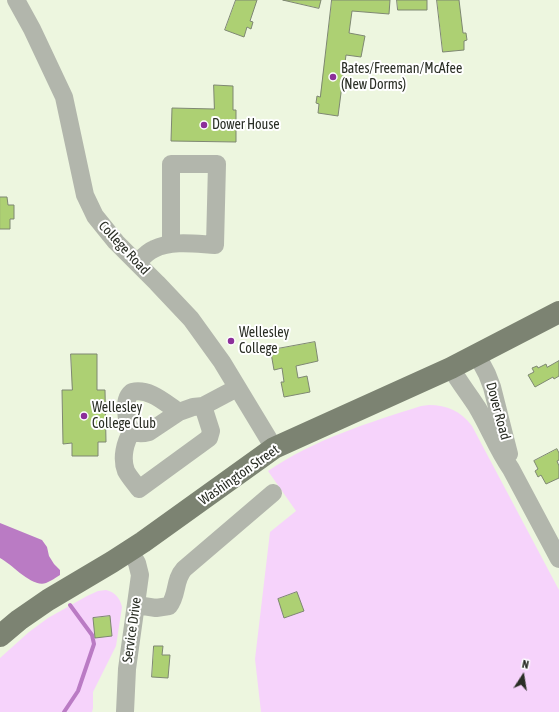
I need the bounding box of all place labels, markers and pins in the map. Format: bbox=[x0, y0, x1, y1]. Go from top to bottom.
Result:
place label: Bates/Freeman/McAfee (New Dorms) bbox=[341, 61, 462, 94]
marker: Bates/Freeman/McAfee (New Dorms) bbox=[328, 72, 338, 82]
place label: Dower House bbox=[212, 117, 280, 133]
marker: Dower House bbox=[199, 120, 209, 130]
place label: Wellesley College bbox=[239, 325, 289, 358]
marker: Wellesley College bbox=[226, 336, 236, 346]
place label: Wellesley College Club bbox=[92, 400, 156, 432]
marker: Wellesley College Club bbox=[79, 411, 89, 421]

